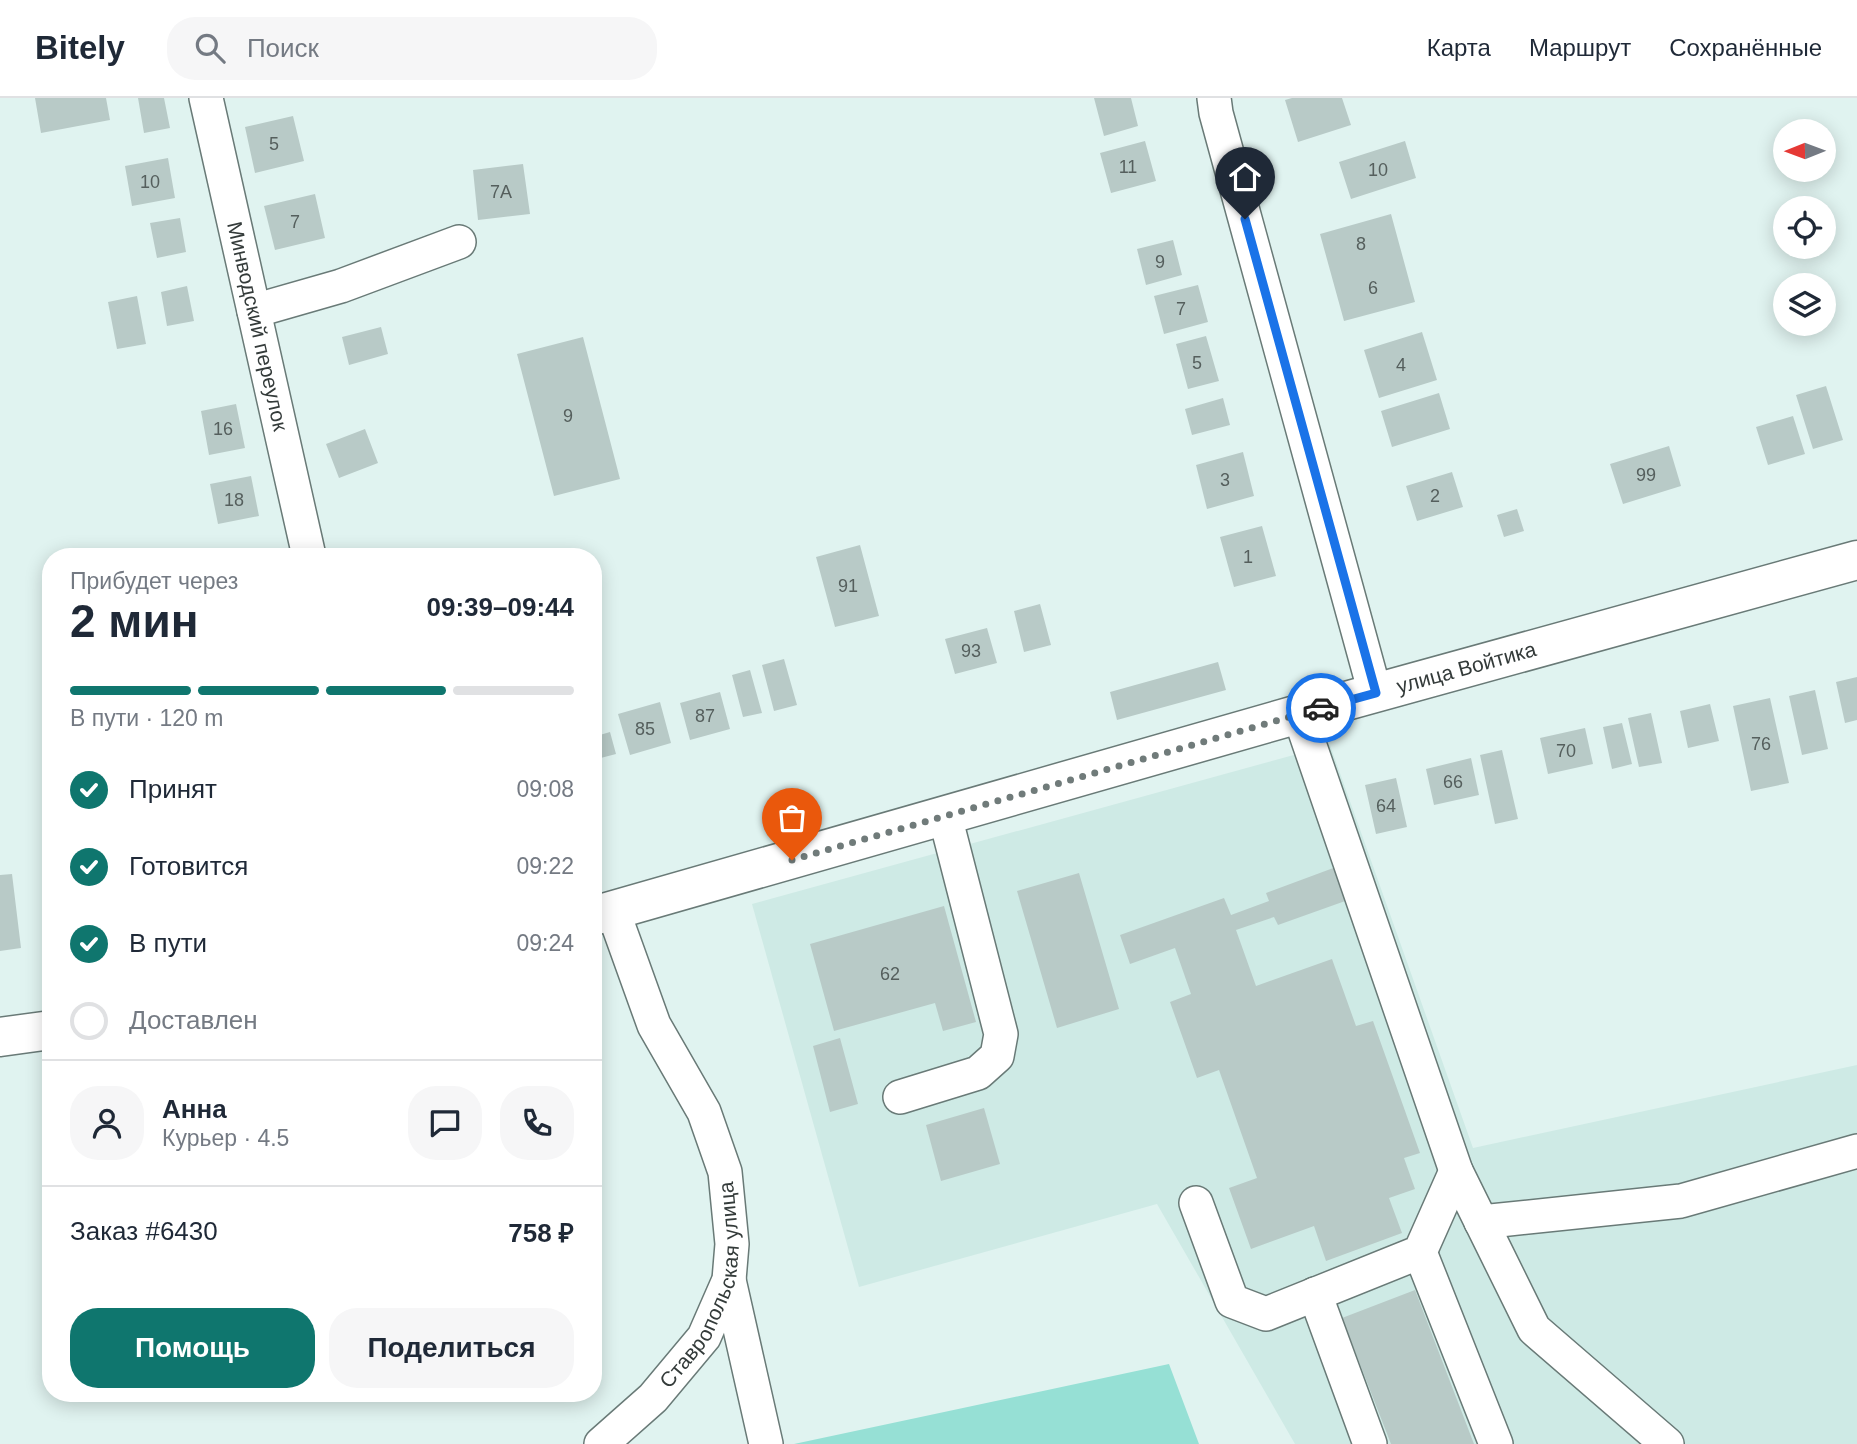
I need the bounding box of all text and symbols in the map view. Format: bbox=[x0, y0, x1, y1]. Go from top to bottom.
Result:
search box bbox=[167, 17, 657, 80]
text: Bitely bbox=[35, 29, 125, 66]
icon: search bbox=[191, 29, 229, 67]
text: Поиск bbox=[247, 33, 319, 63]
text: Карта bbox=[1427, 34, 1491, 61]
text: Маршрут bbox=[1529, 34, 1631, 61]
text: Сохранённые bbox=[1669, 34, 1822, 61]
north arrow bbox=[1773, 119, 1836, 182]
map controls bbox=[1773, 119, 1836, 336]
house number: 5 bbox=[269, 134, 279, 154]
pin bbox=[1215, 147, 1275, 219]
house number: 11 bbox=[1119, 157, 1137, 177]
icon: home bbox=[1226, 158, 1264, 196]
house number: 10 bbox=[1368, 160, 1388, 180]
house number: 10 bbox=[140, 172, 160, 192]
house number: 7А bbox=[490, 182, 512, 202]
button: locate bbox=[1773, 196, 1836, 259]
house number: 7 bbox=[290, 212, 300, 232]
street label: Минводский переулок bbox=[223, 219, 293, 434]
house number: 8 bbox=[1356, 234, 1366, 254]
house number: 9 bbox=[1155, 252, 1165, 272]
button: layers bbox=[1773, 273, 1836, 336]
house number: 6 bbox=[1368, 278, 1378, 298]
house number: 7 bbox=[1176, 299, 1186, 319]
house number: 5 bbox=[1192, 353, 1202, 373]
house number: 4 bbox=[1396, 355, 1406, 375]
house number: 9 bbox=[563, 406, 573, 426]
house number: 16 bbox=[213, 419, 233, 439]
house number: 99 bbox=[1636, 465, 1656, 485]
house number: 3 bbox=[1220, 470, 1230, 490]
house number: 2 bbox=[1430, 486, 1440, 506]
house number: 18 bbox=[224, 490, 244, 510]
house number: 1 bbox=[1243, 547, 1253, 567]
text: Прибудет через bbox=[70, 568, 238, 594]
house number: 91 bbox=[838, 576, 858, 596]
text: 09:39–09:44 bbox=[427, 592, 574, 622]
text: 2 мин bbox=[70, 595, 198, 647]
street label: улица Войтика bbox=[1394, 637, 1539, 698]
house number: 93 bbox=[961, 641, 981, 661]
courier bbox=[1286, 673, 1356, 743]
icon: car bbox=[1302, 689, 1340, 727]
text: В пути · 120 m bbox=[70, 705, 223, 731]
house number: 87 bbox=[695, 706, 715, 726]
house number: 85 bbox=[635, 719, 655, 739]
house number: 76 bbox=[1751, 734, 1771, 754]
house number: 70 bbox=[1556, 741, 1576, 761]
icon: check bbox=[70, 771, 108, 809]
house number: 66 bbox=[1443, 772, 1463, 792]
text: Принят bbox=[129, 774, 217, 804]
text: 09:08 bbox=[516, 776, 574, 802]
pin bbox=[762, 788, 822, 860]
house number: 64 bbox=[1376, 796, 1396, 816]
icon: bag bbox=[773, 799, 811, 837]
icon: check bbox=[70, 848, 108, 886]
text: Готовится bbox=[129, 851, 248, 881]
text: 09:22 bbox=[516, 853, 574, 879]
icon: check bbox=[70, 925, 108, 963]
text: В пути bbox=[129, 928, 207, 958]
text: 09:24 bbox=[516, 930, 574, 956]
house number: 62 bbox=[880, 964, 900, 984]
text: Доставлен bbox=[129, 1005, 258, 1035]
button: person bbox=[70, 1086, 144, 1160]
button: chat bbox=[408, 1086, 482, 1160]
button: phone bbox=[500, 1086, 574, 1160]
text: Анна bbox=[162, 1094, 227, 1124]
text: Курьер · 4.5 bbox=[162, 1125, 289, 1151]
street label: Ставропольская улица bbox=[655, 1181, 743, 1392]
text: Заказ #6430 bbox=[70, 1216, 218, 1246]
text: 758 ₽ bbox=[508, 1218, 574, 1248]
button: Помощь bbox=[70, 1308, 315, 1388]
button: Поделиться bbox=[329, 1308, 574, 1388]

